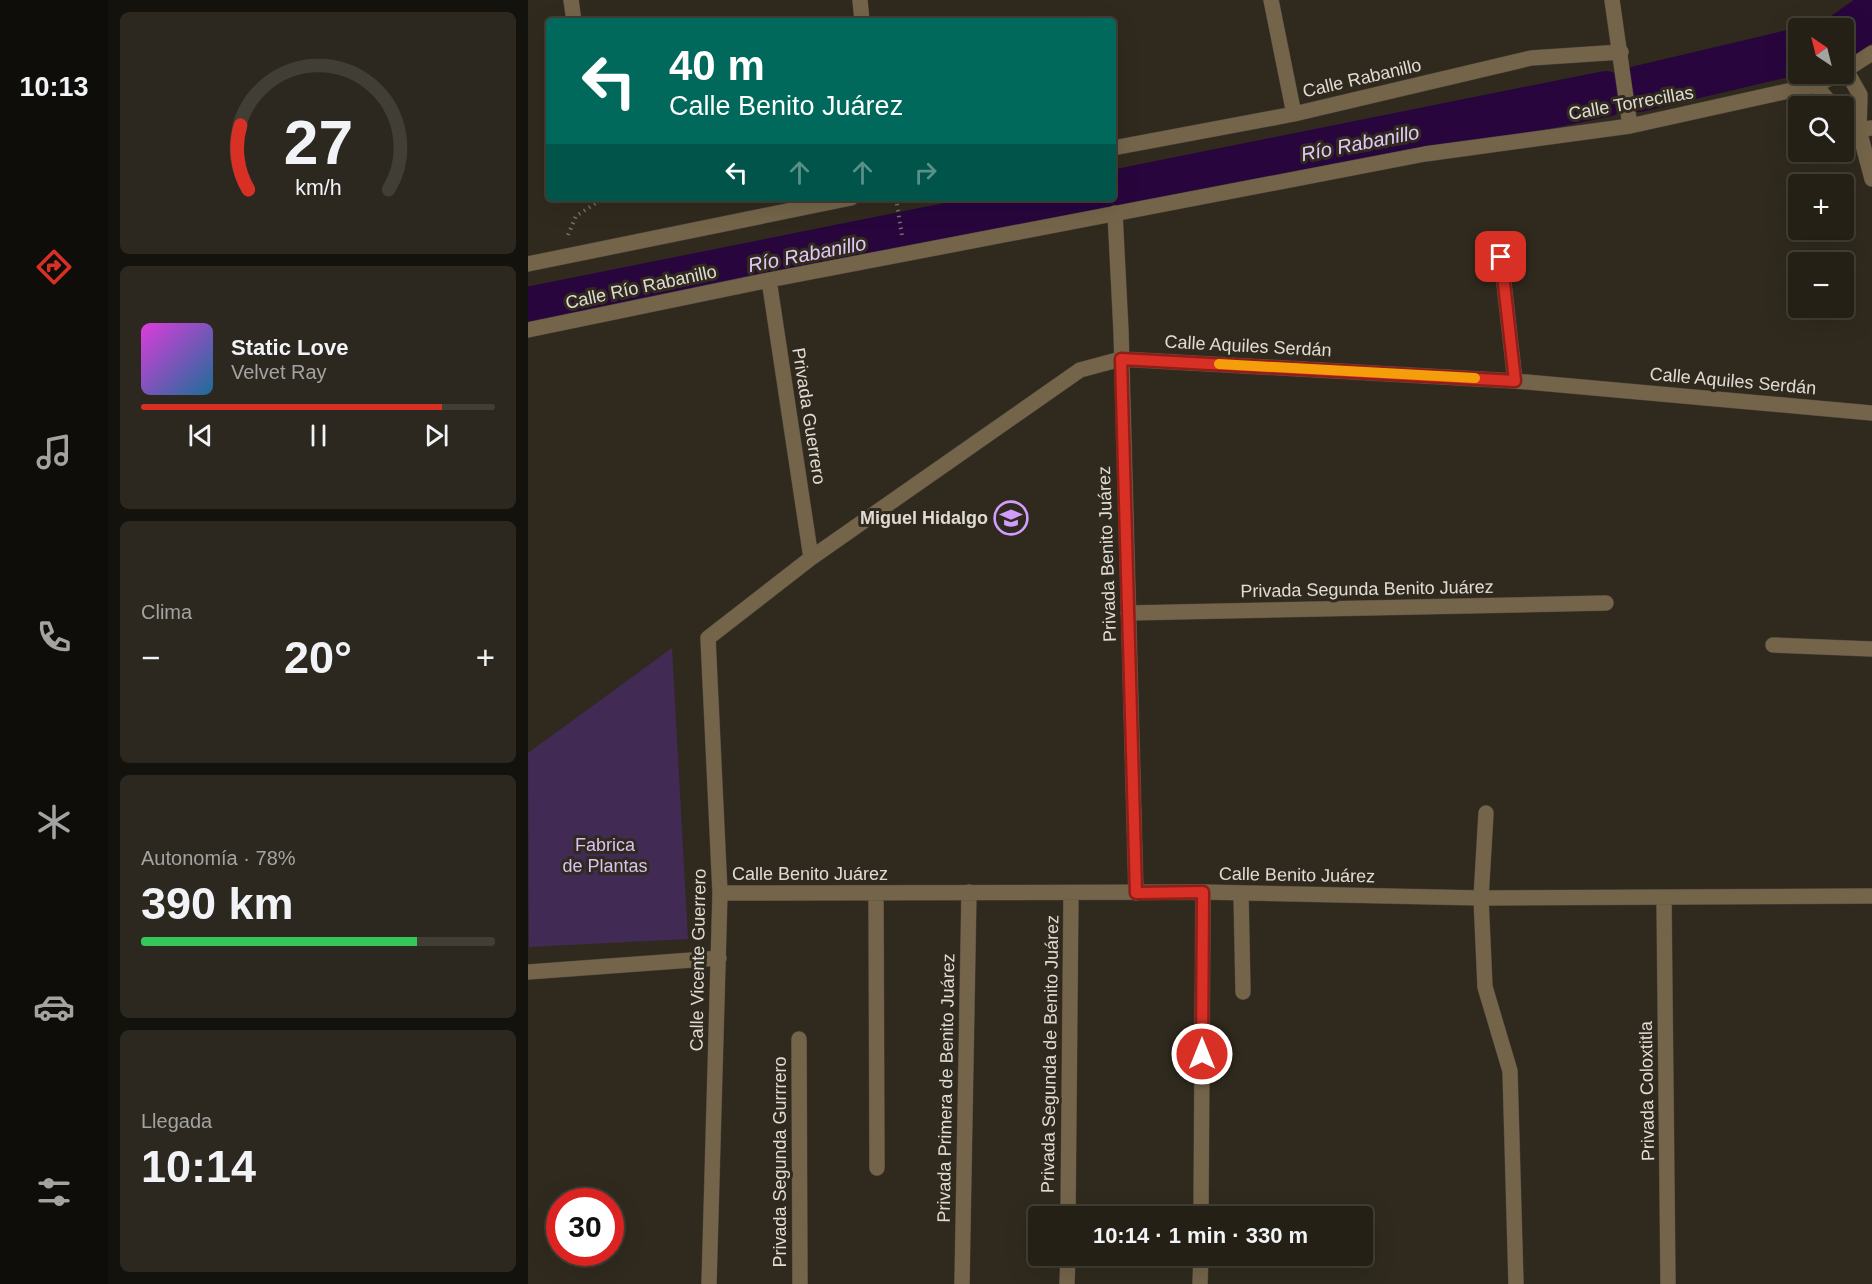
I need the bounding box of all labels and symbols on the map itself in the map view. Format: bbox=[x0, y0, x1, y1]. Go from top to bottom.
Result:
north arrow bbox=[1788, 18, 1854, 84]
street label: Calle Rabanillo bbox=[1301, 55, 1423, 101]
street label: Calle Torrecillas bbox=[1567, 82, 1695, 124]
water label: Río Rabanillo bbox=[1299, 121, 1421, 165]
pin bbox=[1475, 231, 1526, 282]
water label: Río Rabanillo bbox=[746, 232, 868, 276]
street label: Calle Río Rabanillo bbox=[564, 261, 718, 313]
street label: Calle Aquiles Serdán bbox=[1164, 332, 1332, 360]
street label: Privada Guerrero bbox=[788, 346, 830, 486]
street label: Calle Aquiles Serdán bbox=[1649, 364, 1817, 398]
street label: Privada Benito Juárez bbox=[1094, 466, 1120, 642]
school or university icon: Miguel Hidalgo bbox=[993, 500, 1029, 536]
place label: Miguel Hidalgo bbox=[860, 508, 988, 528]
street label: Privada Segunda Benito Juárez bbox=[1240, 577, 1494, 601]
park label: Fabrica de Plantas bbox=[562, 835, 648, 876]
street label: Calle Benito Juárez bbox=[732, 864, 888, 884]
street label: Calle Benito Juárez bbox=[1219, 864, 1375, 886]
street label: Calle Vicente Guerrero bbox=[686, 868, 710, 1052]
street label: Privada Segunda de Benito Juárez bbox=[1038, 915, 1062, 1193]
street label: Privada Primera de Benito Juárez bbox=[934, 953, 958, 1223]
street label: Privada Coloxtitla bbox=[1636, 1020, 1658, 1161]
position arrow bbox=[1170, 1022, 1234, 1086]
street label: Privada Segunda Gurrrero bbox=[770, 1056, 790, 1268]
speed limit sign: 30 bbox=[546, 1188, 624, 1266]

